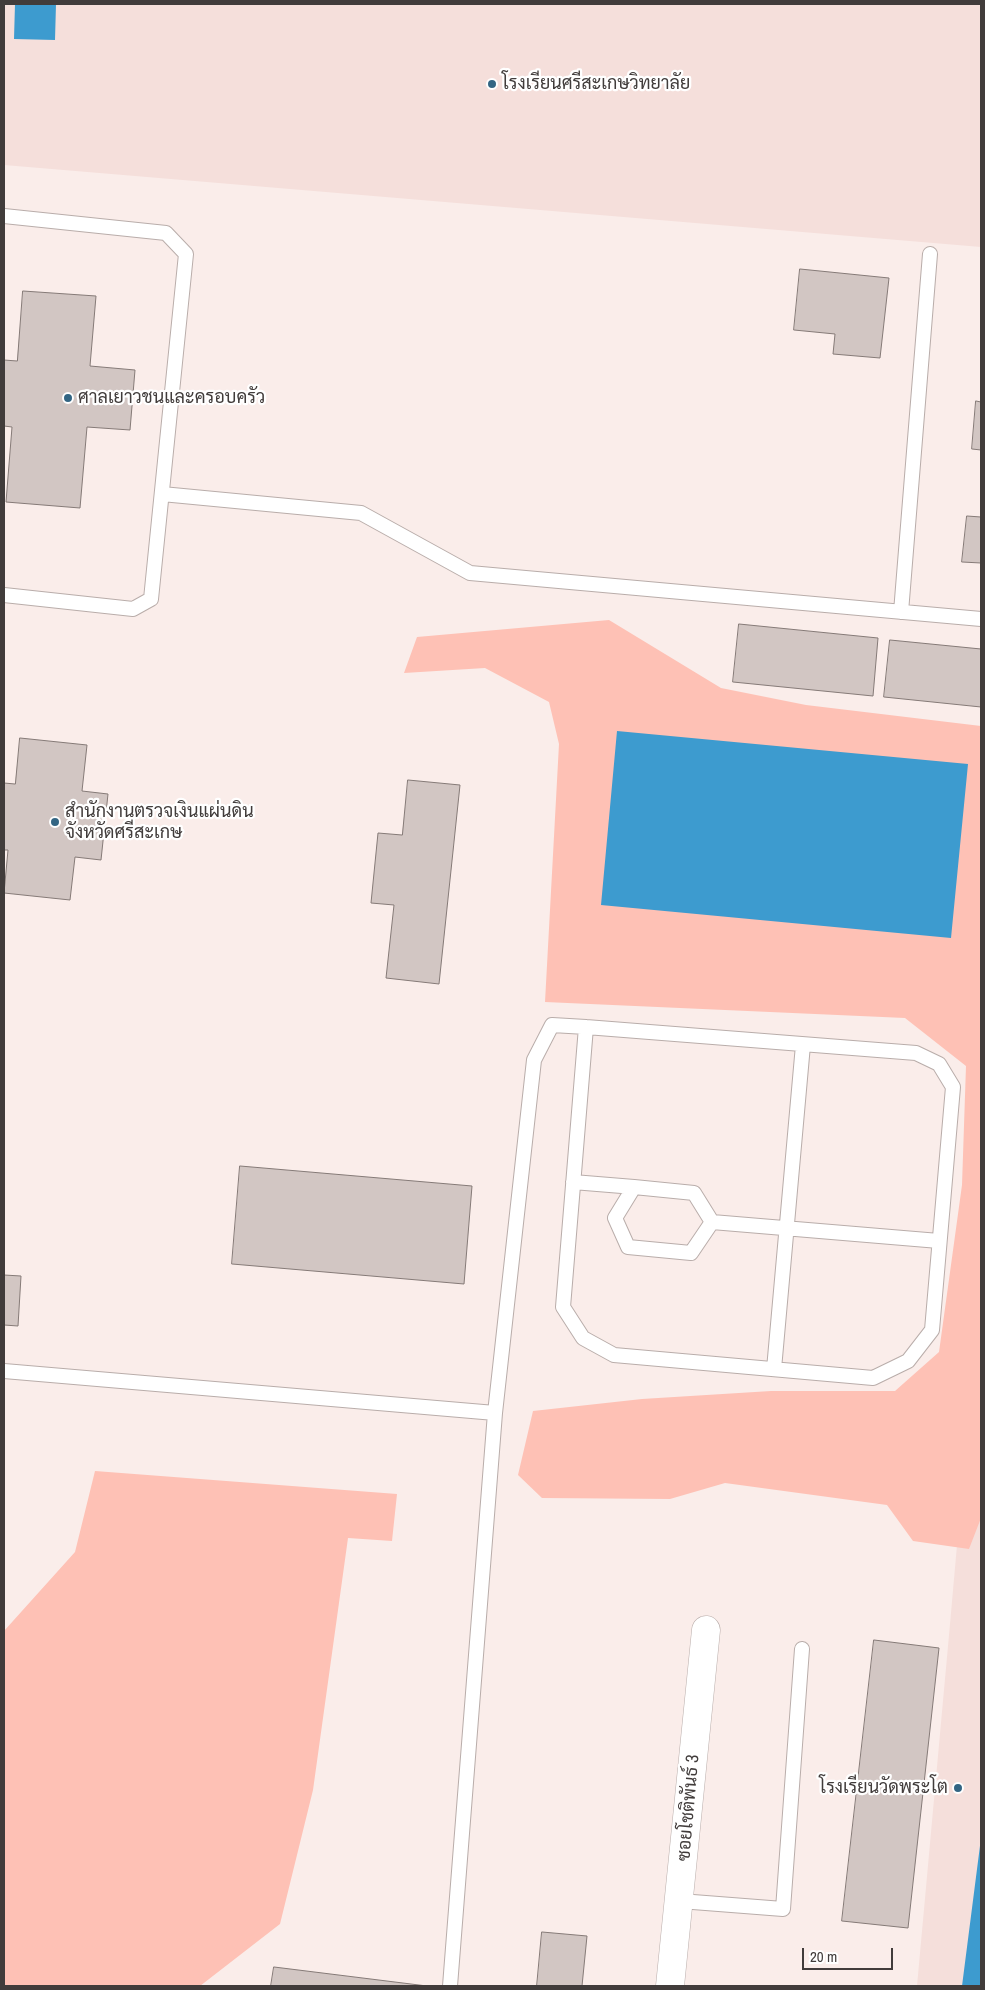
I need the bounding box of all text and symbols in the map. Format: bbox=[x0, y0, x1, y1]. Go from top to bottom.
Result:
place label: โรงเรียนศรีสะเกษวิทยาลัย bbox=[502, 73, 690, 95]
marker: โรงเรียนศรีสะเกษวิทยาลัย bbox=[486, 78, 498, 90]
place label: ศาลเยาวชนและครอบครัว bbox=[78, 387, 265, 409]
marker: ศาลเยาวชนและครอบครัว bbox=[62, 392, 74, 404]
place label: สำนักงานตรวจเงินแผ่นดิน จังหวัดศรีสะเกษ bbox=[65, 801, 254, 844]
marker: สำนักงานตรวจเงินแผ่นดิน จังหวัดศรีสะเกษ bbox=[49, 816, 61, 828]
street label: ซอยโชติพันธ์ 3 bbox=[674, 1754, 704, 1862]
place label: โรงเรียนวัดพระโต bbox=[819, 1777, 948, 1799]
marker: โรงเรียนวัดพระโต bbox=[952, 1782, 964, 1794]
scale bar bbox=[805, 1938, 896, 1970]
text: 20 m bbox=[810, 1946, 837, 1967]

